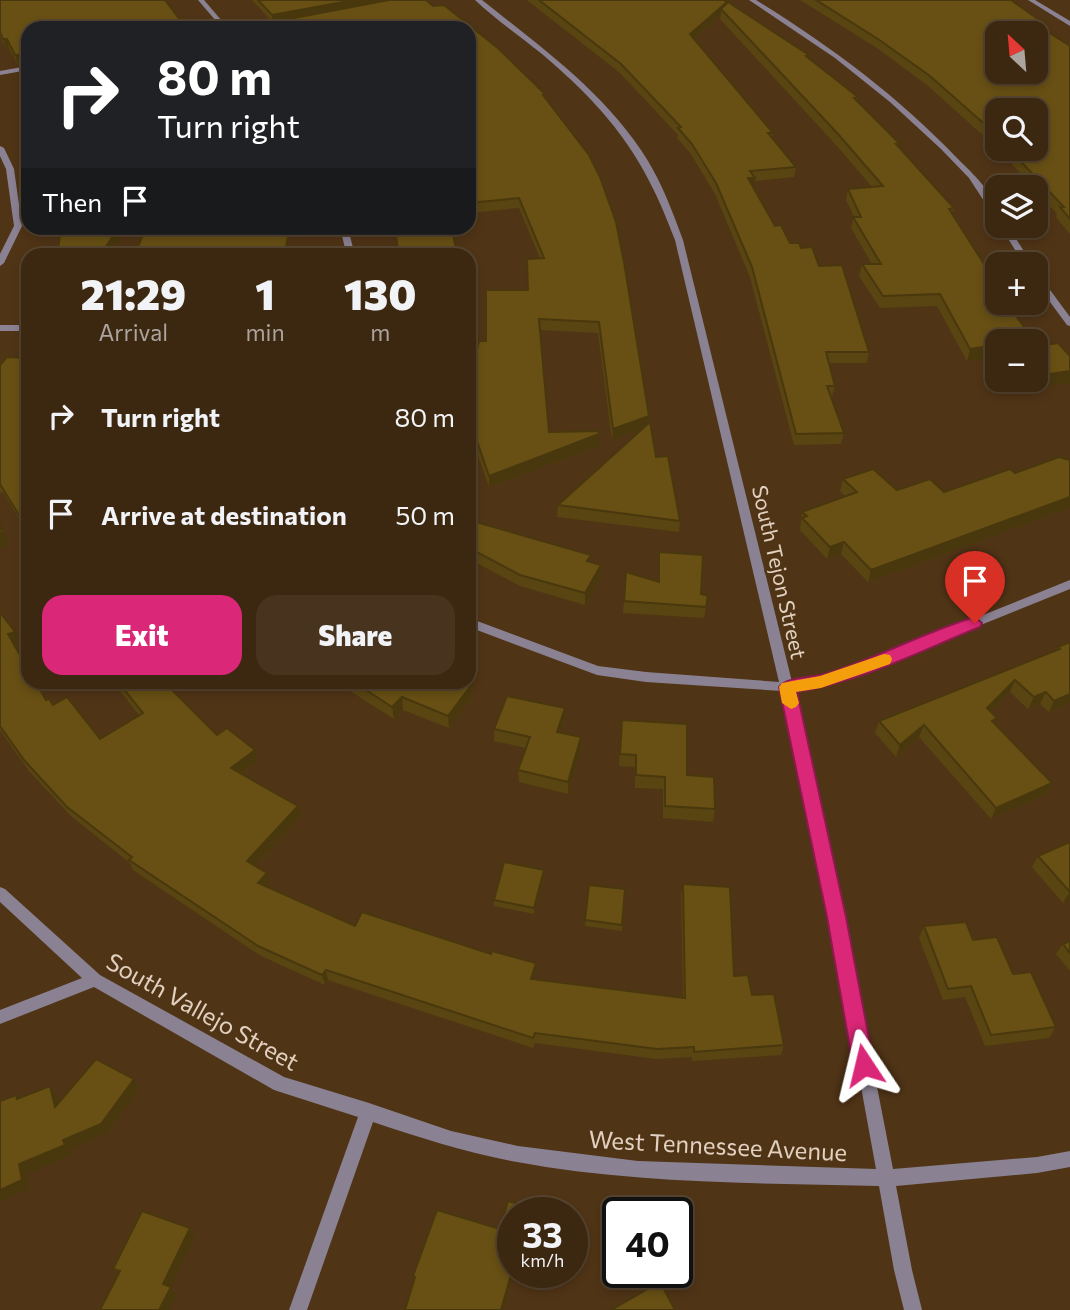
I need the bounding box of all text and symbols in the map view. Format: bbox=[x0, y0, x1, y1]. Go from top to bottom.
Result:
north arrow bbox=[985, 21, 1048, 84]
map controls bbox=[985, 21, 1048, 392]
text: 80 m bbox=[157, 45, 272, 105]
icon: right bbox=[42, 49, 133, 140]
button: search bbox=[985, 98, 1048, 161]
text: Turn right bbox=[157, 105, 300, 145]
button: layers bbox=[985, 175, 1048, 238]
icon: arrive bbox=[116, 182, 154, 220]
text: Then bbox=[42, 186, 102, 217]
button: + bbox=[985, 252, 1048, 315]
text: 21:29 bbox=[80, 267, 186, 319]
text: 1 bbox=[255, 267, 275, 319]
text: 130 bbox=[344, 267, 417, 319]
text: Arrival bbox=[98, 318, 168, 346]
text: min bbox=[245, 318, 285, 346]
text: m bbox=[370, 318, 390, 346]
button: − bbox=[985, 329, 1048, 392]
icon: right bbox=[42, 397, 80, 435]
text: Turn right bbox=[101, 401, 220, 432]
text: 80 m bbox=[395, 401, 455, 432]
street label: South Tejon Street bbox=[748, 483, 812, 661]
icon: arrive bbox=[42, 495, 80, 533]
text: Arrive at destination bbox=[101, 499, 347, 530]
text: 50 m bbox=[395, 499, 455, 530]
pin bbox=[945, 551, 1005, 623]
icon: arrive bbox=[956, 562, 994, 600]
button: Exit bbox=[42, 595, 242, 675]
button: Share bbox=[256, 595, 455, 675]
street label: South Vallejo Street bbox=[102, 946, 304, 1076]
position arrow bbox=[827, 1028, 901, 1102]
street label: West Tennessee Avenue bbox=[588, 1124, 848, 1166]
speed limit sign: 40 bbox=[602, 1197, 693, 1288]
text: 33 bbox=[522, 1212, 563, 1255]
text: km/h bbox=[521, 1249, 564, 1271]

